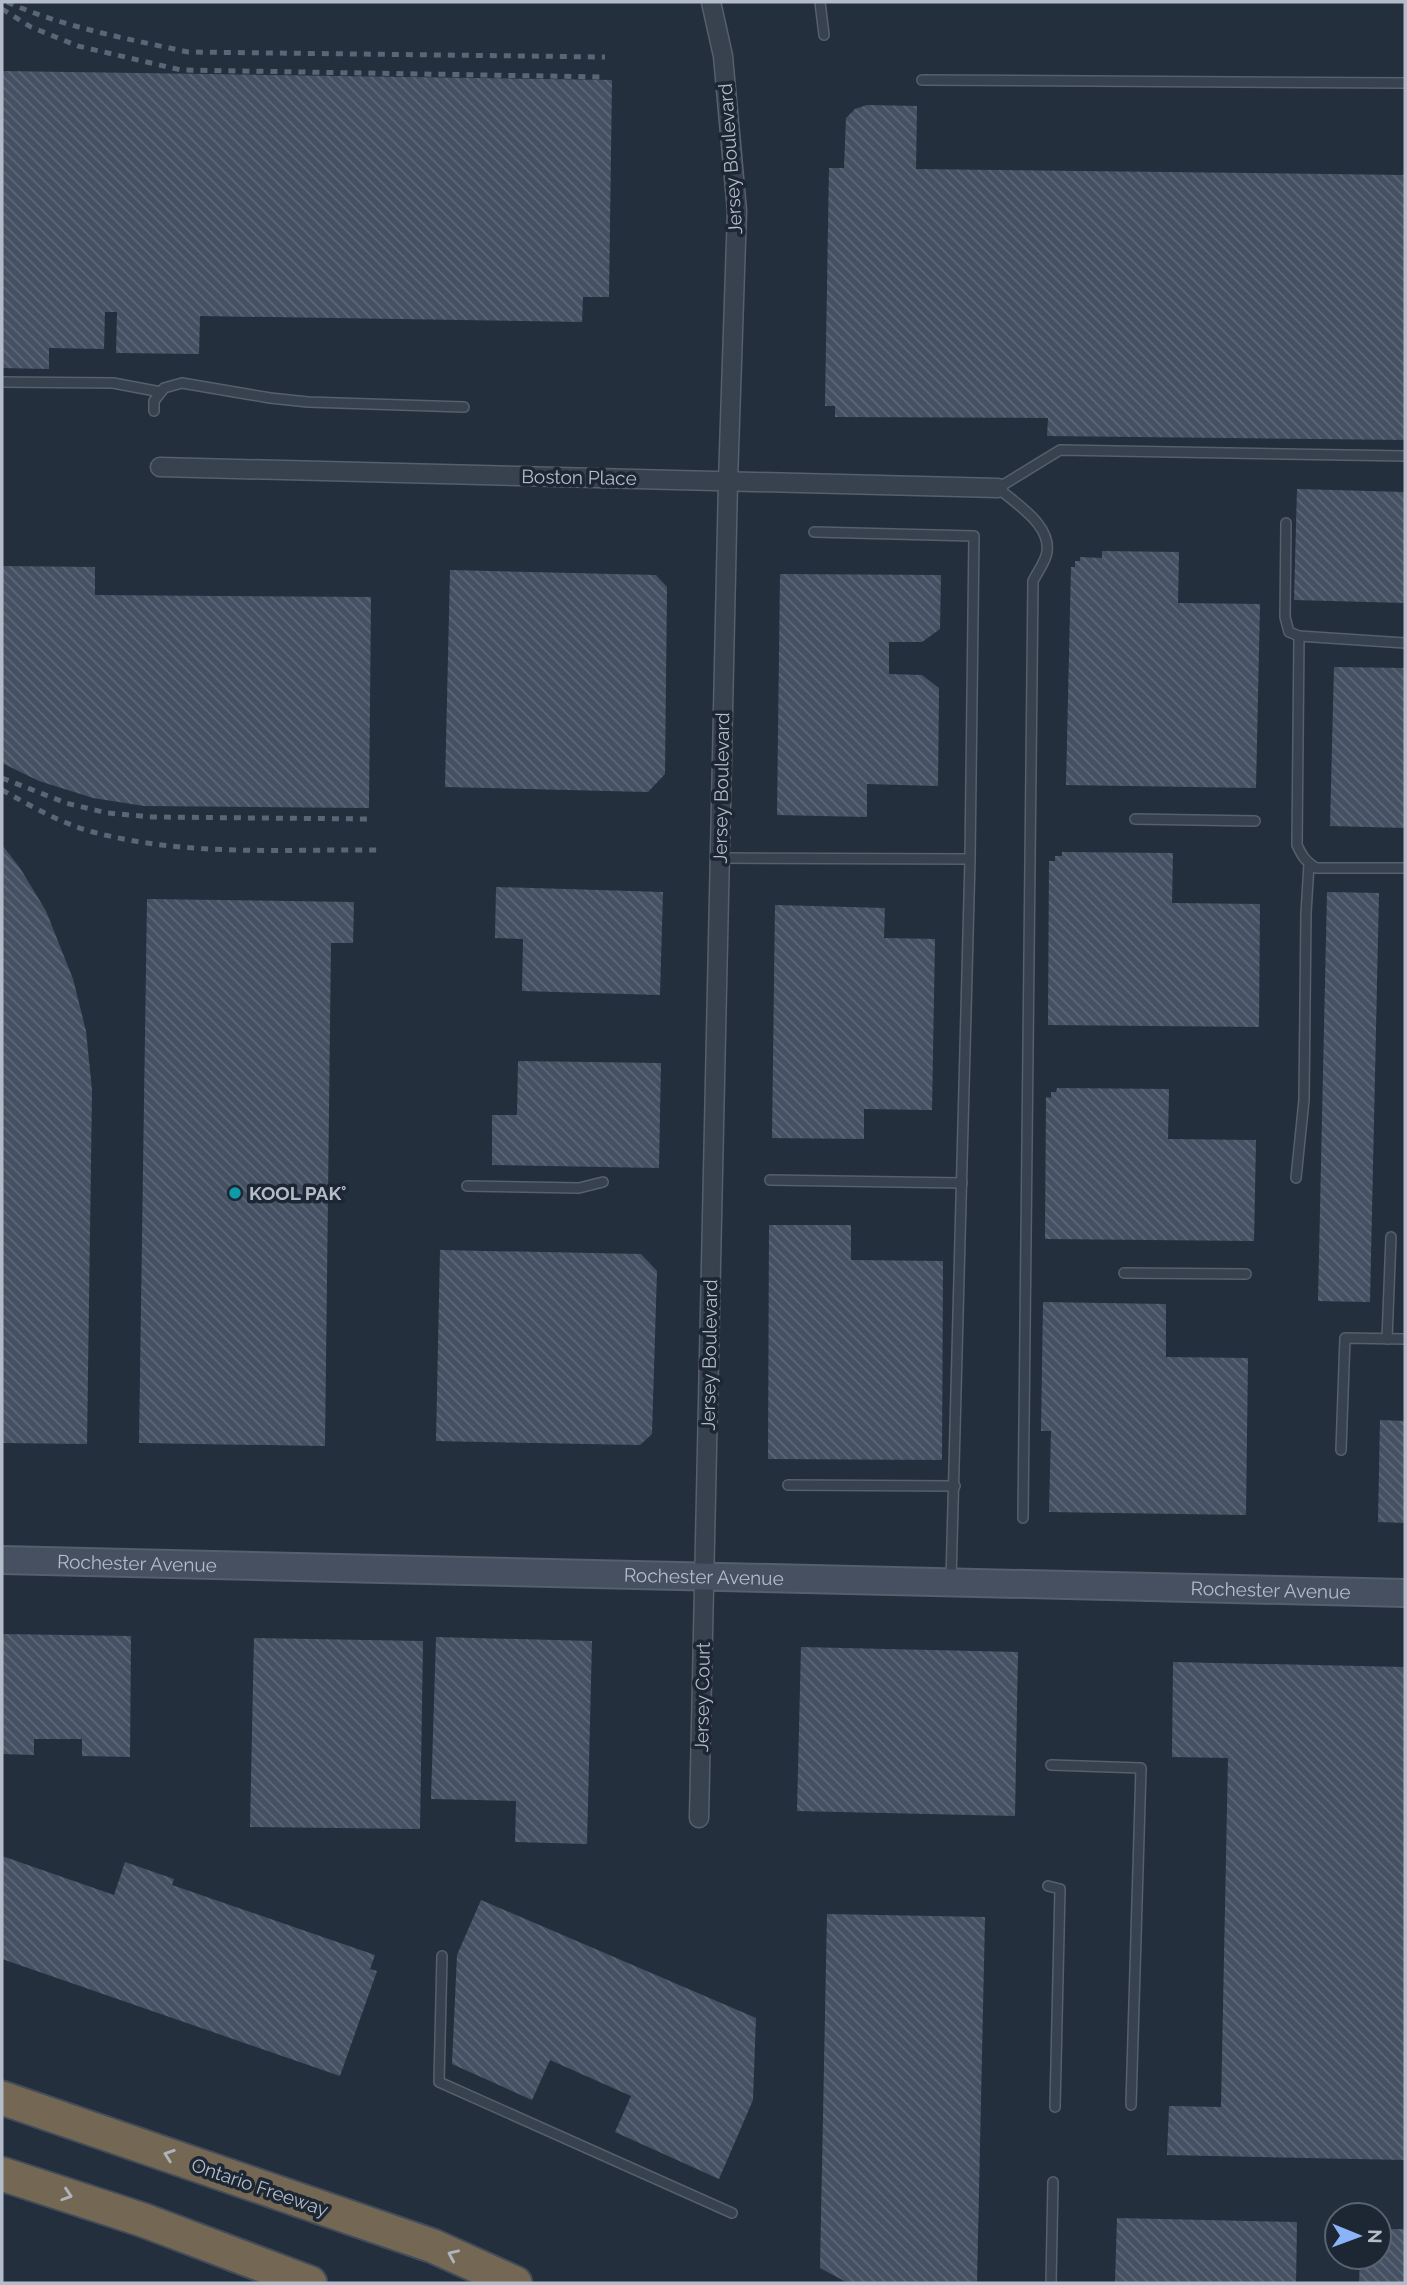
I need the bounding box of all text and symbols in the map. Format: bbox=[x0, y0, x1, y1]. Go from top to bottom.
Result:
street label: Jersey Boulevard bbox=[714, 83, 746, 235]
street label: Boston Place bbox=[521, 465, 637, 489]
street label: Jersey Boulevard bbox=[709, 712, 733, 864]
place label: KOOL PAK° bbox=[249, 1182, 347, 1204]
marker: KOOL PAK° bbox=[227, 1185, 243, 1201]
street label: Jersey Boulevard bbox=[697, 1279, 721, 1431]
street label: Rochester Avenue bbox=[57, 1550, 217, 1576]
street label: Rochester Avenue bbox=[624, 1564, 784, 1589]
street label: Rochester Avenue bbox=[1190, 1577, 1351, 1603]
street label: Jersey Court bbox=[690, 1641, 714, 1752]
one-way arrow bbox=[164, 2149, 176, 2163]
street label: Ontario Freeway bbox=[189, 2153, 331, 2221]
one-way arrow bbox=[60, 2187, 72, 2201]
north arrow bbox=[1323, 2201, 1393, 2271]
text: N bbox=[1364, 2229, 1386, 2244]
one-way arrow bbox=[448, 2249, 460, 2263]

